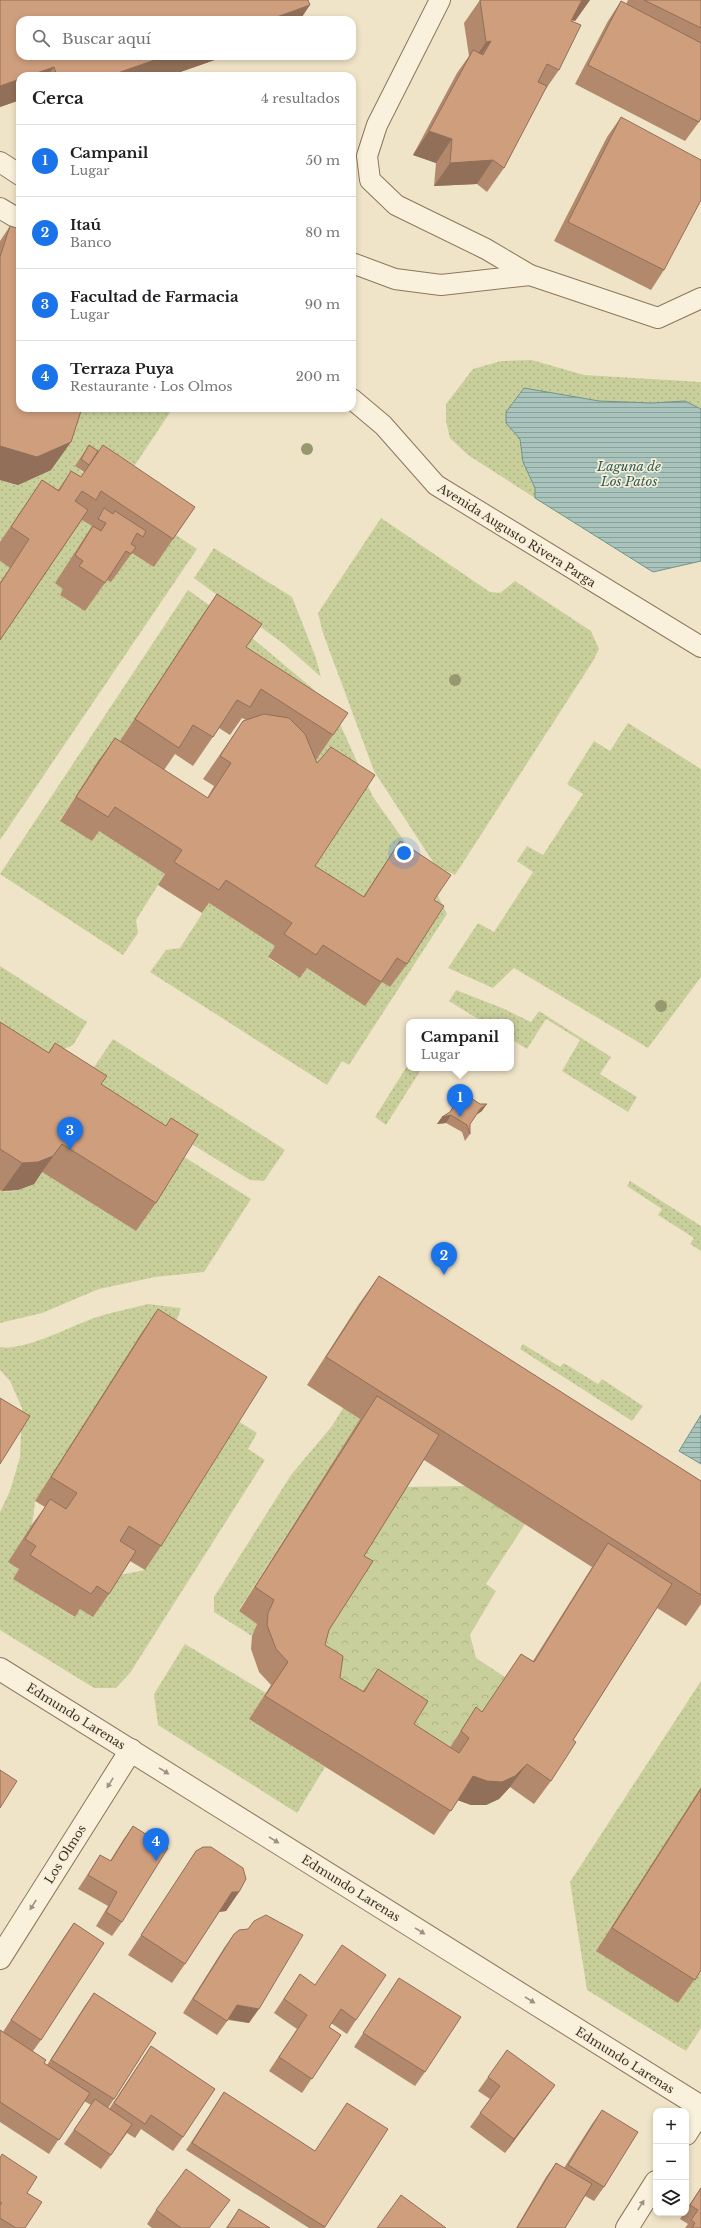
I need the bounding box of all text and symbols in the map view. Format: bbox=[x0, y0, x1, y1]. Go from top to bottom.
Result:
search box bbox=[16, 16, 356, 60]
icon: search bbox=[30, 27, 52, 49]
text: Buscar aquí bbox=[62, 29, 151, 48]
text: Cerca bbox=[32, 88, 84, 109]
text: 4 resultados bbox=[261, 90, 340, 107]
text: Campanil bbox=[70, 143, 148, 162]
text: 1 bbox=[42, 152, 48, 169]
text: 50 m bbox=[306, 152, 340, 169]
text: Lugar bbox=[70, 162, 109, 179]
text: Itaú bbox=[70, 215, 101, 234]
text: 2 bbox=[41, 224, 49, 241]
text: 80 m bbox=[305, 224, 340, 241]
text: Banco bbox=[70, 234, 112, 251]
text: Facultad de Farmacia bbox=[70, 287, 239, 306]
text: 3 bbox=[41, 296, 49, 313]
text: 90 m bbox=[305, 296, 340, 313]
text: Lugar bbox=[70, 306, 109, 323]
text: Terraza Puya bbox=[70, 359, 174, 378]
text: 4 bbox=[41, 368, 49, 385]
text: 200 m bbox=[296, 368, 340, 385]
text: Restaurante · Los Olmos bbox=[70, 378, 233, 395]
water label: Laguna de Los Patos bbox=[596, 458, 661, 490]
street label: Avenida Augusto Rivera Parga bbox=[434, 479, 599, 590]
your location bbox=[394, 843, 414, 863]
popup bbox=[406, 1019, 514, 1071]
text: Campanil bbox=[421, 1027, 499, 1046]
text: Lugar bbox=[421, 1046, 460, 1063]
pin: 1 bbox=[447, 1084, 473, 1117]
pin: 3 bbox=[57, 1117, 83, 1150]
pin: 2 bbox=[431, 1242, 457, 1275]
street label: Edmundo Larenas bbox=[24, 1680, 128, 1752]
one-way arrow bbox=[158, 1767, 170, 1774]
one-way arrow bbox=[106, 1778, 114, 1788]
street label: Los Olmos bbox=[41, 1822, 89, 1886]
pin: 4 bbox=[143, 1828, 169, 1861]
one-way arrow bbox=[268, 1836, 280, 1843]
street label: Edmundo Larenas bbox=[299, 1852, 403, 1924]
one-way arrow bbox=[30, 1899, 37, 1911]
one-way arrow bbox=[415, 1927, 425, 1935]
one-way arrow bbox=[525, 1996, 535, 2004]
street label: Edmundo Larenas bbox=[573, 2024, 677, 2096]
map controls bbox=[653, 2108, 689, 2216]
button: + bbox=[653, 2108, 689, 2144]
button: − bbox=[653, 2144, 689, 2180]
button: layers bbox=[653, 2180, 689, 2216]
one-way arrow bbox=[638, 2199, 645, 2211]

